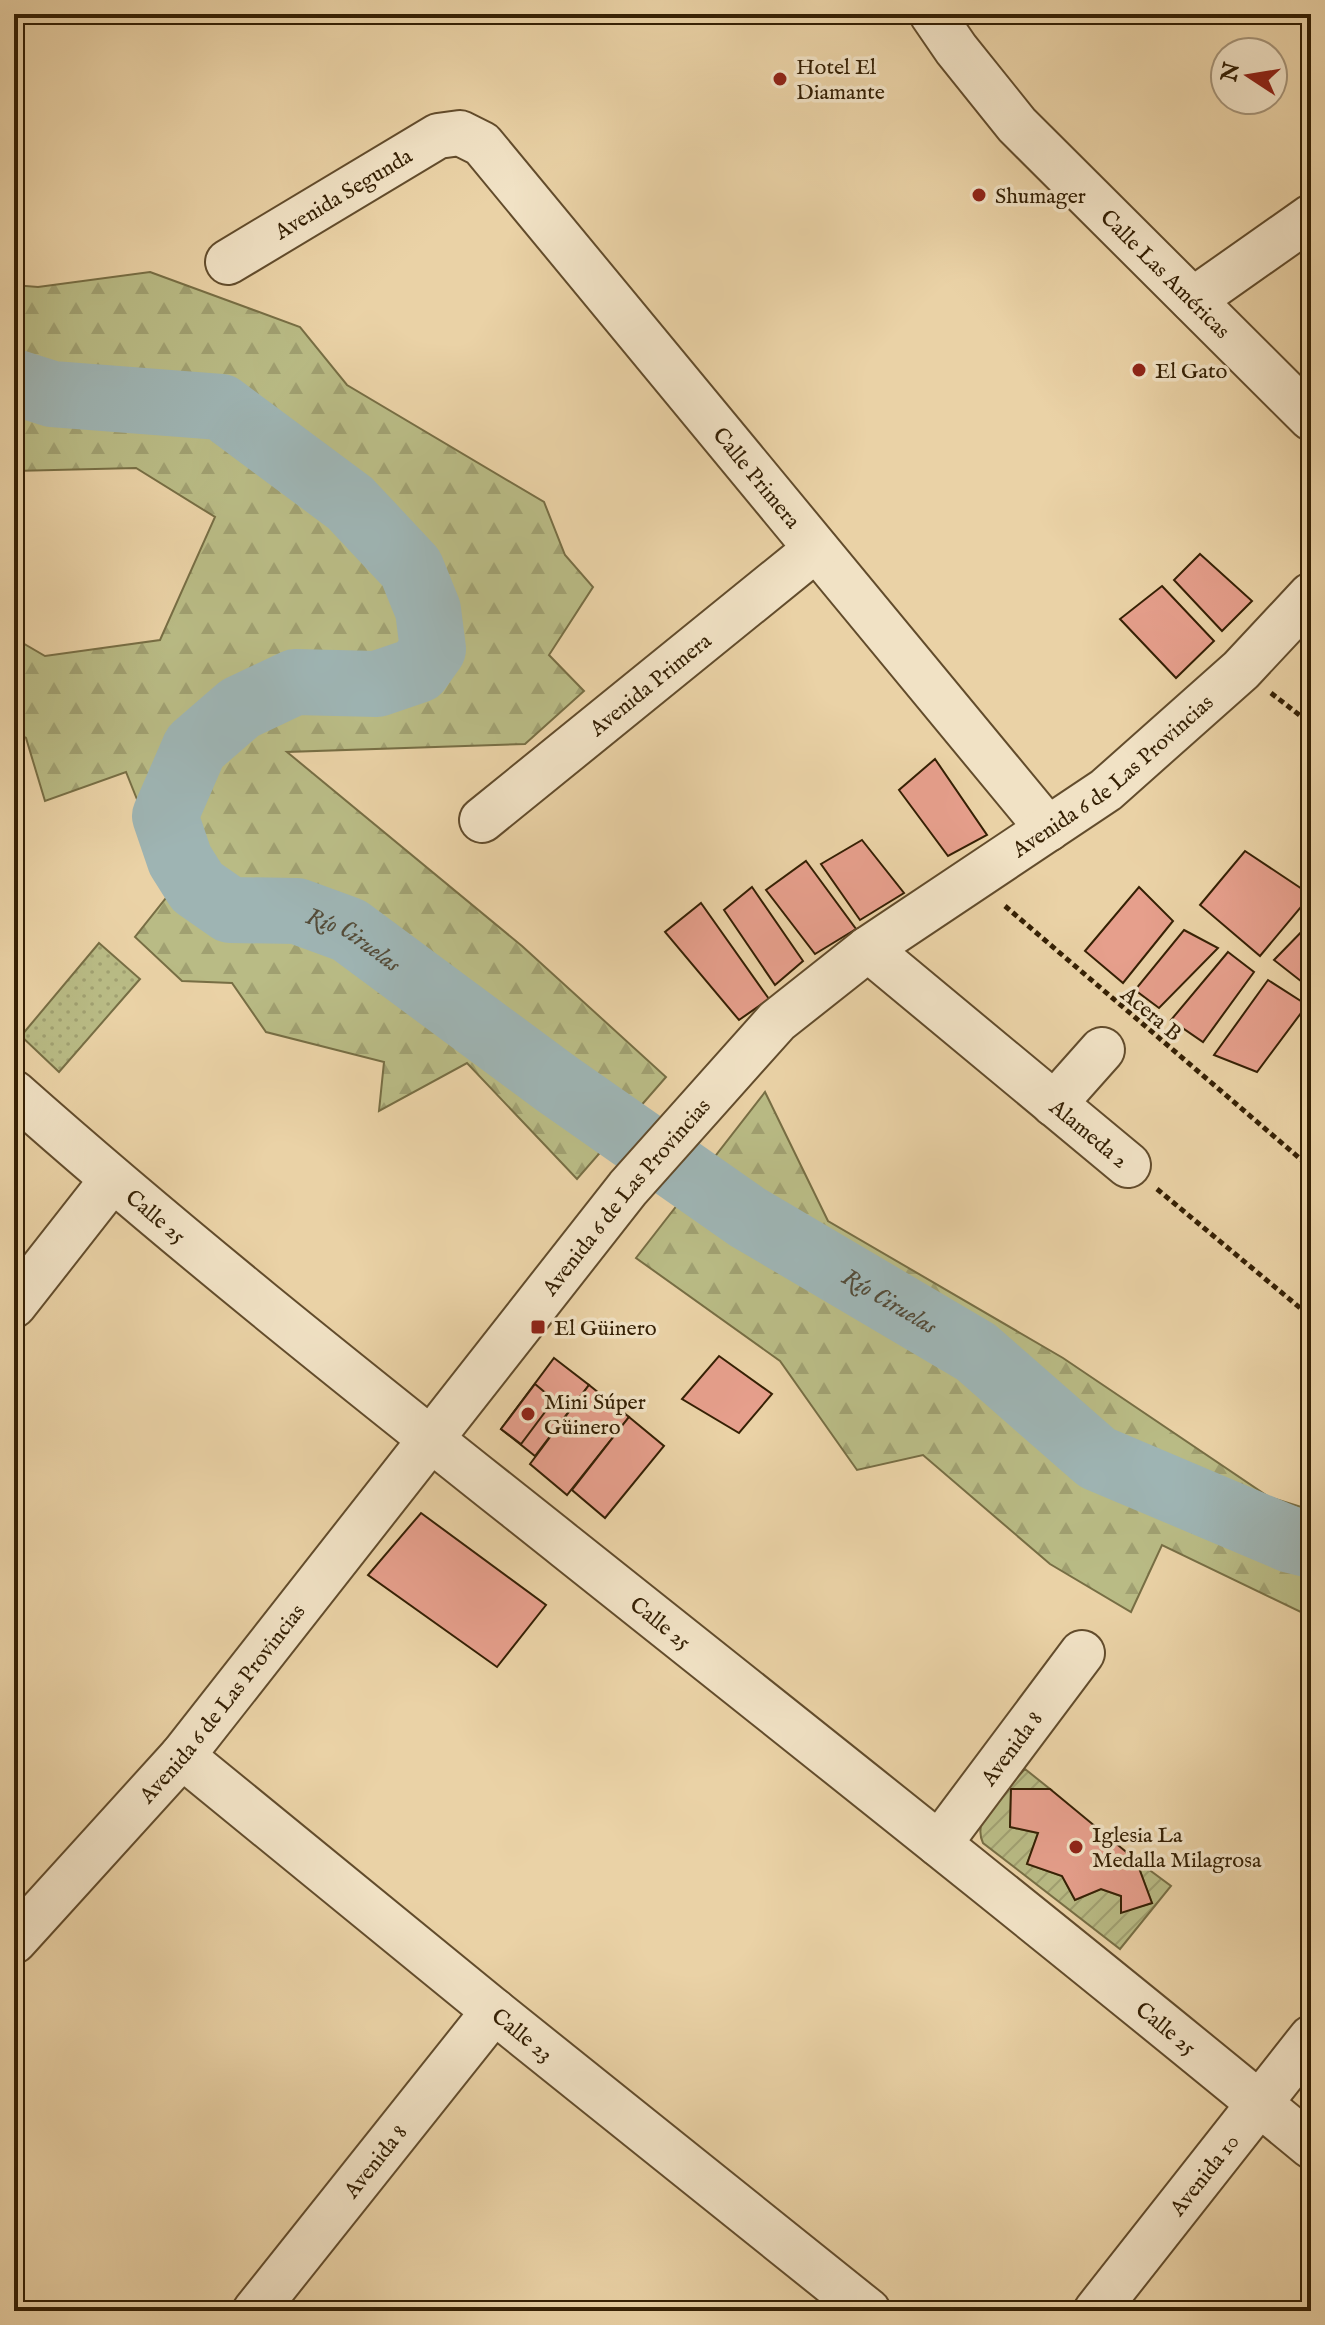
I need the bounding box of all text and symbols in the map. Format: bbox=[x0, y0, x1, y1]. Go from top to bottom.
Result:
north arrow bbox=[1209, 36, 1289, 116]
place label: Hotel El Diamante bbox=[796, 54, 885, 107]
text: N bbox=[1216, 60, 1247, 85]
marker: Hotel El Diamante bbox=[771, 70, 789, 88]
street label: Avenida Segunda bbox=[269, 143, 418, 247]
place label: Shumager bbox=[995, 183, 1086, 211]
marker: Shumager bbox=[970, 186, 988, 204]
street label: Calle Las Américas bbox=[1094, 204, 1235, 345]
place label: El Gato bbox=[1155, 358, 1228, 386]
marker: El Gato bbox=[1130, 361, 1148, 379]
street label: Calle Primera bbox=[706, 422, 806, 535]
street label: Avenida Primera bbox=[584, 627, 718, 744]
street label: Avenida 6 de Las Provincias bbox=[1007, 689, 1220, 865]
water label: Río Ciruelas bbox=[301, 902, 407, 981]
street label: Acera B bbox=[1114, 980, 1187, 1048]
street label: Avenida 6 de Las Provincias bbox=[536, 1093, 717, 1303]
street label: Alameda 2 bbox=[1042, 1093, 1133, 1175]
street label: Calle 25 bbox=[119, 1184, 191, 1251]
water label: Río Ciruelas bbox=[836, 1262, 943, 1343]
place label: El Güinero bbox=[554, 1315, 657, 1343]
marker: El Güinero bbox=[529, 1318, 547, 1336]
place label: Mini Súper Güinero bbox=[544, 1389, 646, 1442]
marker: Mini Súper Güinero bbox=[519, 1405, 537, 1423]
street label: Calle 25 bbox=[623, 1591, 696, 1657]
street label: Avenida 6 de Las Provincias bbox=[133, 1599, 312, 1811]
street label: Avenida 8 bbox=[975, 1706, 1050, 1793]
place label: Iglesia La Medalla Milagrosa bbox=[1092, 1822, 1262, 1875]
marker: Iglesia La Medalla Milagrosa bbox=[1067, 1838, 1085, 1856]
street label: Calle 25 bbox=[1129, 1996, 1201, 2062]
street label: Calle 23 bbox=[485, 2003, 558, 2069]
street label: Avenida 8 bbox=[338, 2120, 414, 2205]
street label: Avenida 10 bbox=[1164, 2129, 1246, 2223]

